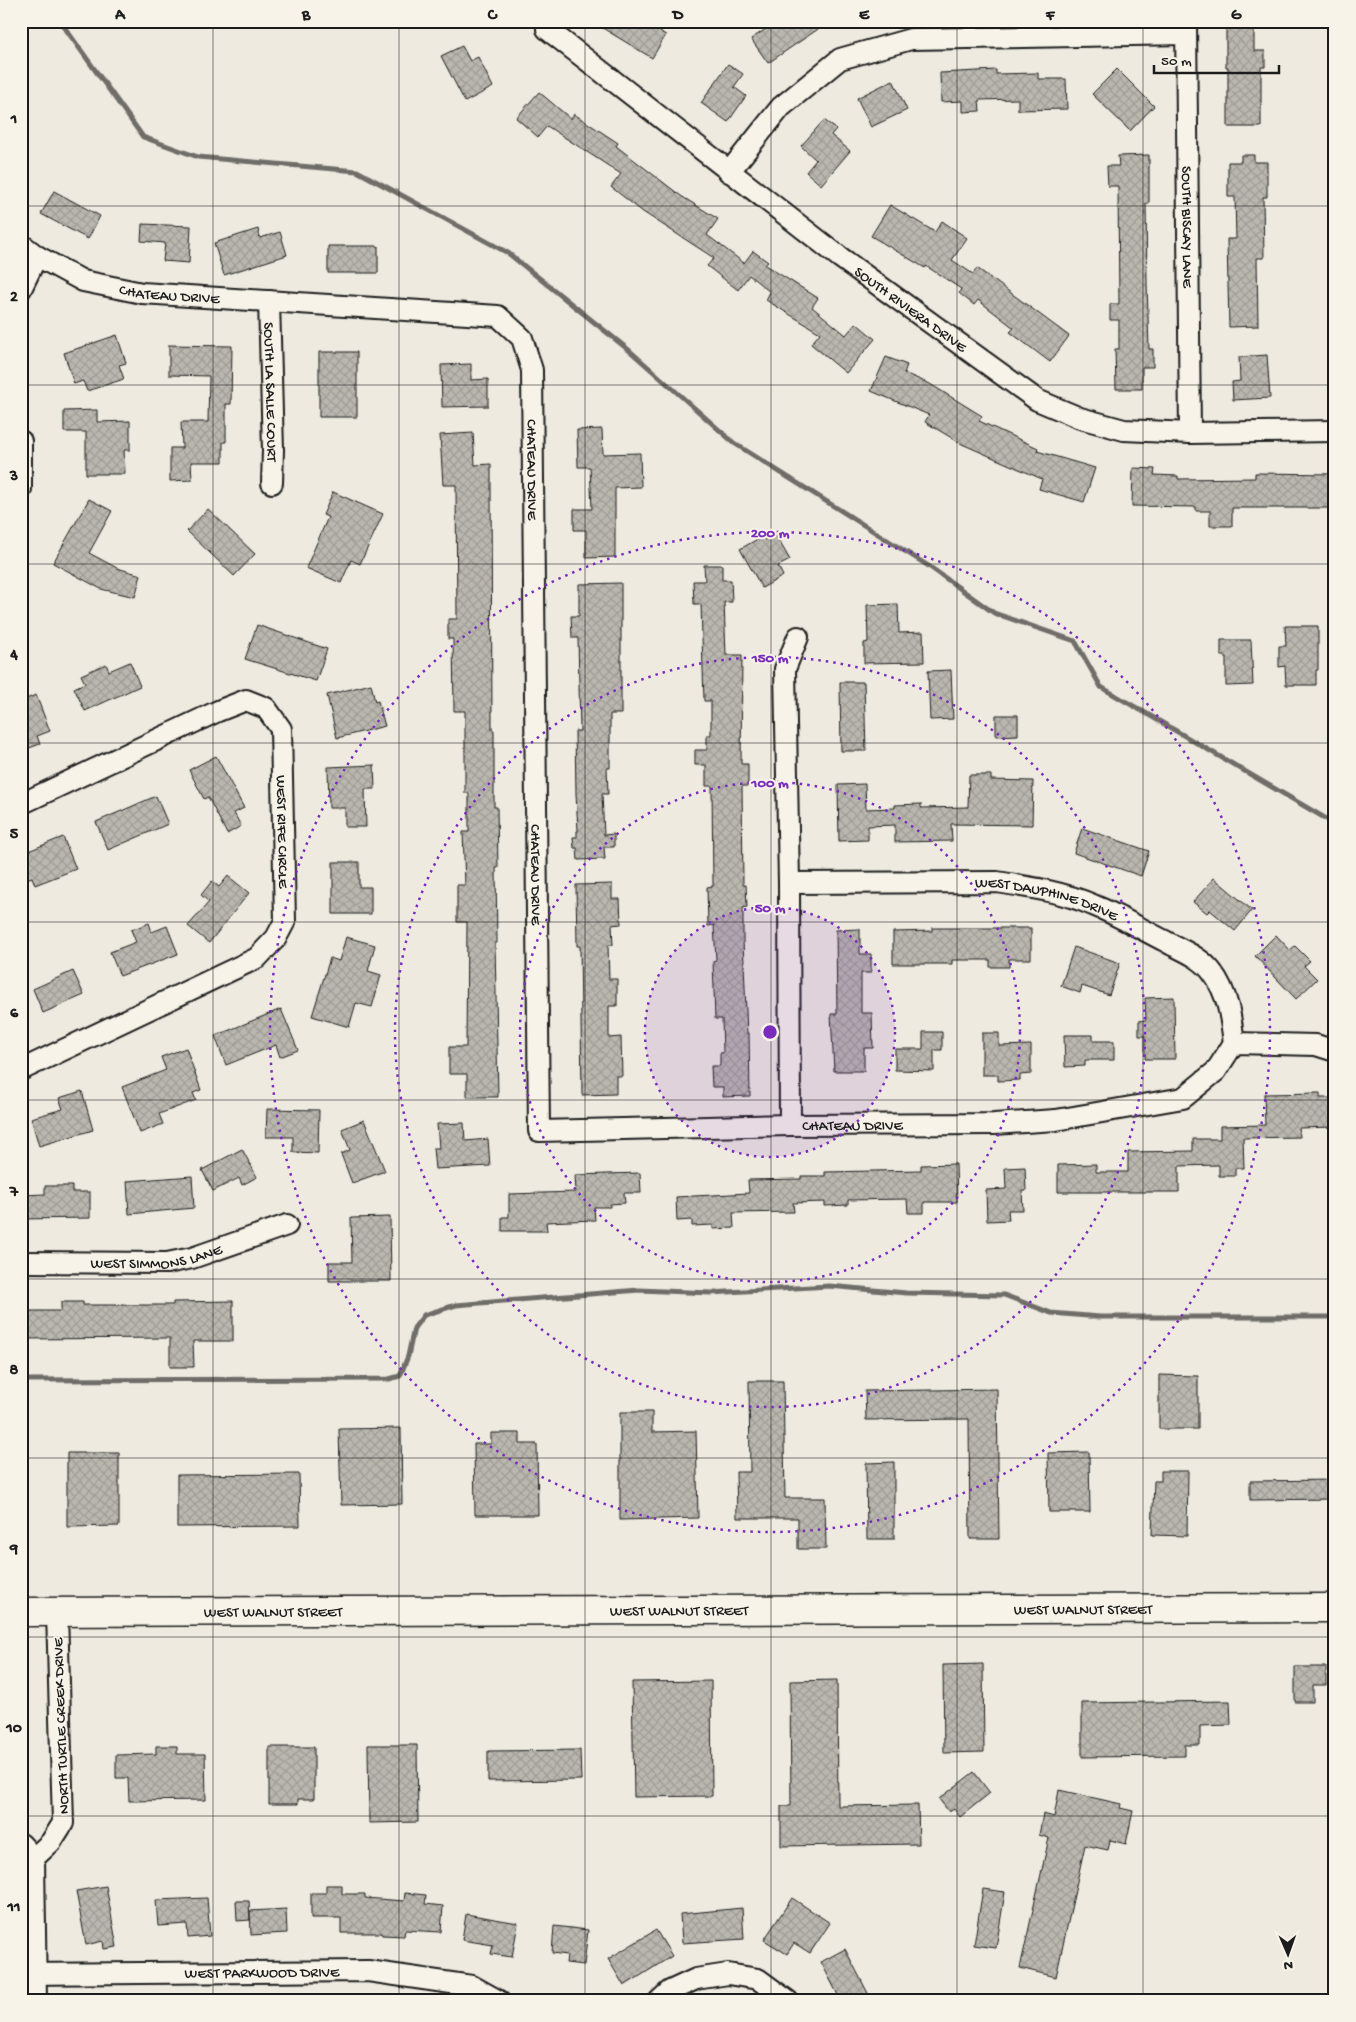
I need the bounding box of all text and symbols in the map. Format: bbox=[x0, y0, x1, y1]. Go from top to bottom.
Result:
text: A bbox=[114, 7, 126, 26]
text: B bbox=[301, 7, 311, 26]
text: C bbox=[487, 7, 498, 26]
text: D bbox=[671, 7, 684, 26]
text: E bbox=[859, 7, 870, 26]
text: F bbox=[1045, 7, 1056, 26]
text: G bbox=[1231, 7, 1242, 26]
scale bar bbox=[1154, 42, 1278, 74]
text: 50 m bbox=[1161, 53, 1192, 71]
text: 1 bbox=[10, 111, 17, 130]
street label: SOUTH BISCAY LANE bbox=[1176, 166, 1196, 289]
street label: SOUTH RIVIERA DRIVE bbox=[850, 264, 970, 357]
street label: CHATEAU DRIVE bbox=[117, 282, 221, 309]
text: 2 bbox=[10, 289, 18, 308]
street label: SOUTH LA SALLE COURT bbox=[259, 322, 280, 463]
street label: CHATEAU DRIVE bbox=[521, 419, 540, 521]
text: 3 bbox=[9, 468, 18, 487]
text: 200 m bbox=[751, 525, 790, 543]
text: 4 bbox=[9, 647, 18, 666]
text: 150 m bbox=[751, 650, 789, 668]
street label: WEST RIFE CIRCLE bbox=[271, 775, 291, 889]
text: 100 m bbox=[750, 775, 789, 793]
street label: CHATEAU DRIVE bbox=[525, 824, 544, 926]
text: 5 bbox=[10, 826, 19, 845]
street label: WEST DAUPHINE DRIVE bbox=[975, 875, 1121, 926]
text: 50 m bbox=[755, 900, 786, 918]
text: 6 bbox=[10, 1005, 19, 1024]
centre of rings bbox=[761, 1023, 779, 1041]
street label: CHATEAU DRIVE bbox=[802, 1117, 904, 1136]
text: 7 bbox=[9, 1184, 19, 1203]
street label: WEST SIMMONS LANE bbox=[91, 1241, 225, 1274]
text: 8 bbox=[10, 1362, 19, 1381]
text: 9 bbox=[9, 1541, 18, 1560]
street label: WEST WALNUT STREET bbox=[1014, 1602, 1153, 1620]
street label: WEST WALNUT STREET bbox=[610, 1603, 749, 1621]
street label: WEST WALNUT STREET bbox=[204, 1604, 343, 1622]
street label: NORTH TURTLE CREEK DRIVE bbox=[50, 1637, 74, 1814]
text: 10 bbox=[5, 1720, 22, 1739]
text: 11 bbox=[7, 1899, 20, 1918]
north arrow bbox=[1264, 1930, 1314, 1980]
text: N bbox=[1284, 1956, 1293, 1973]
street label: WEST PARKWOOD DRIVE bbox=[185, 1964, 340, 1984]

